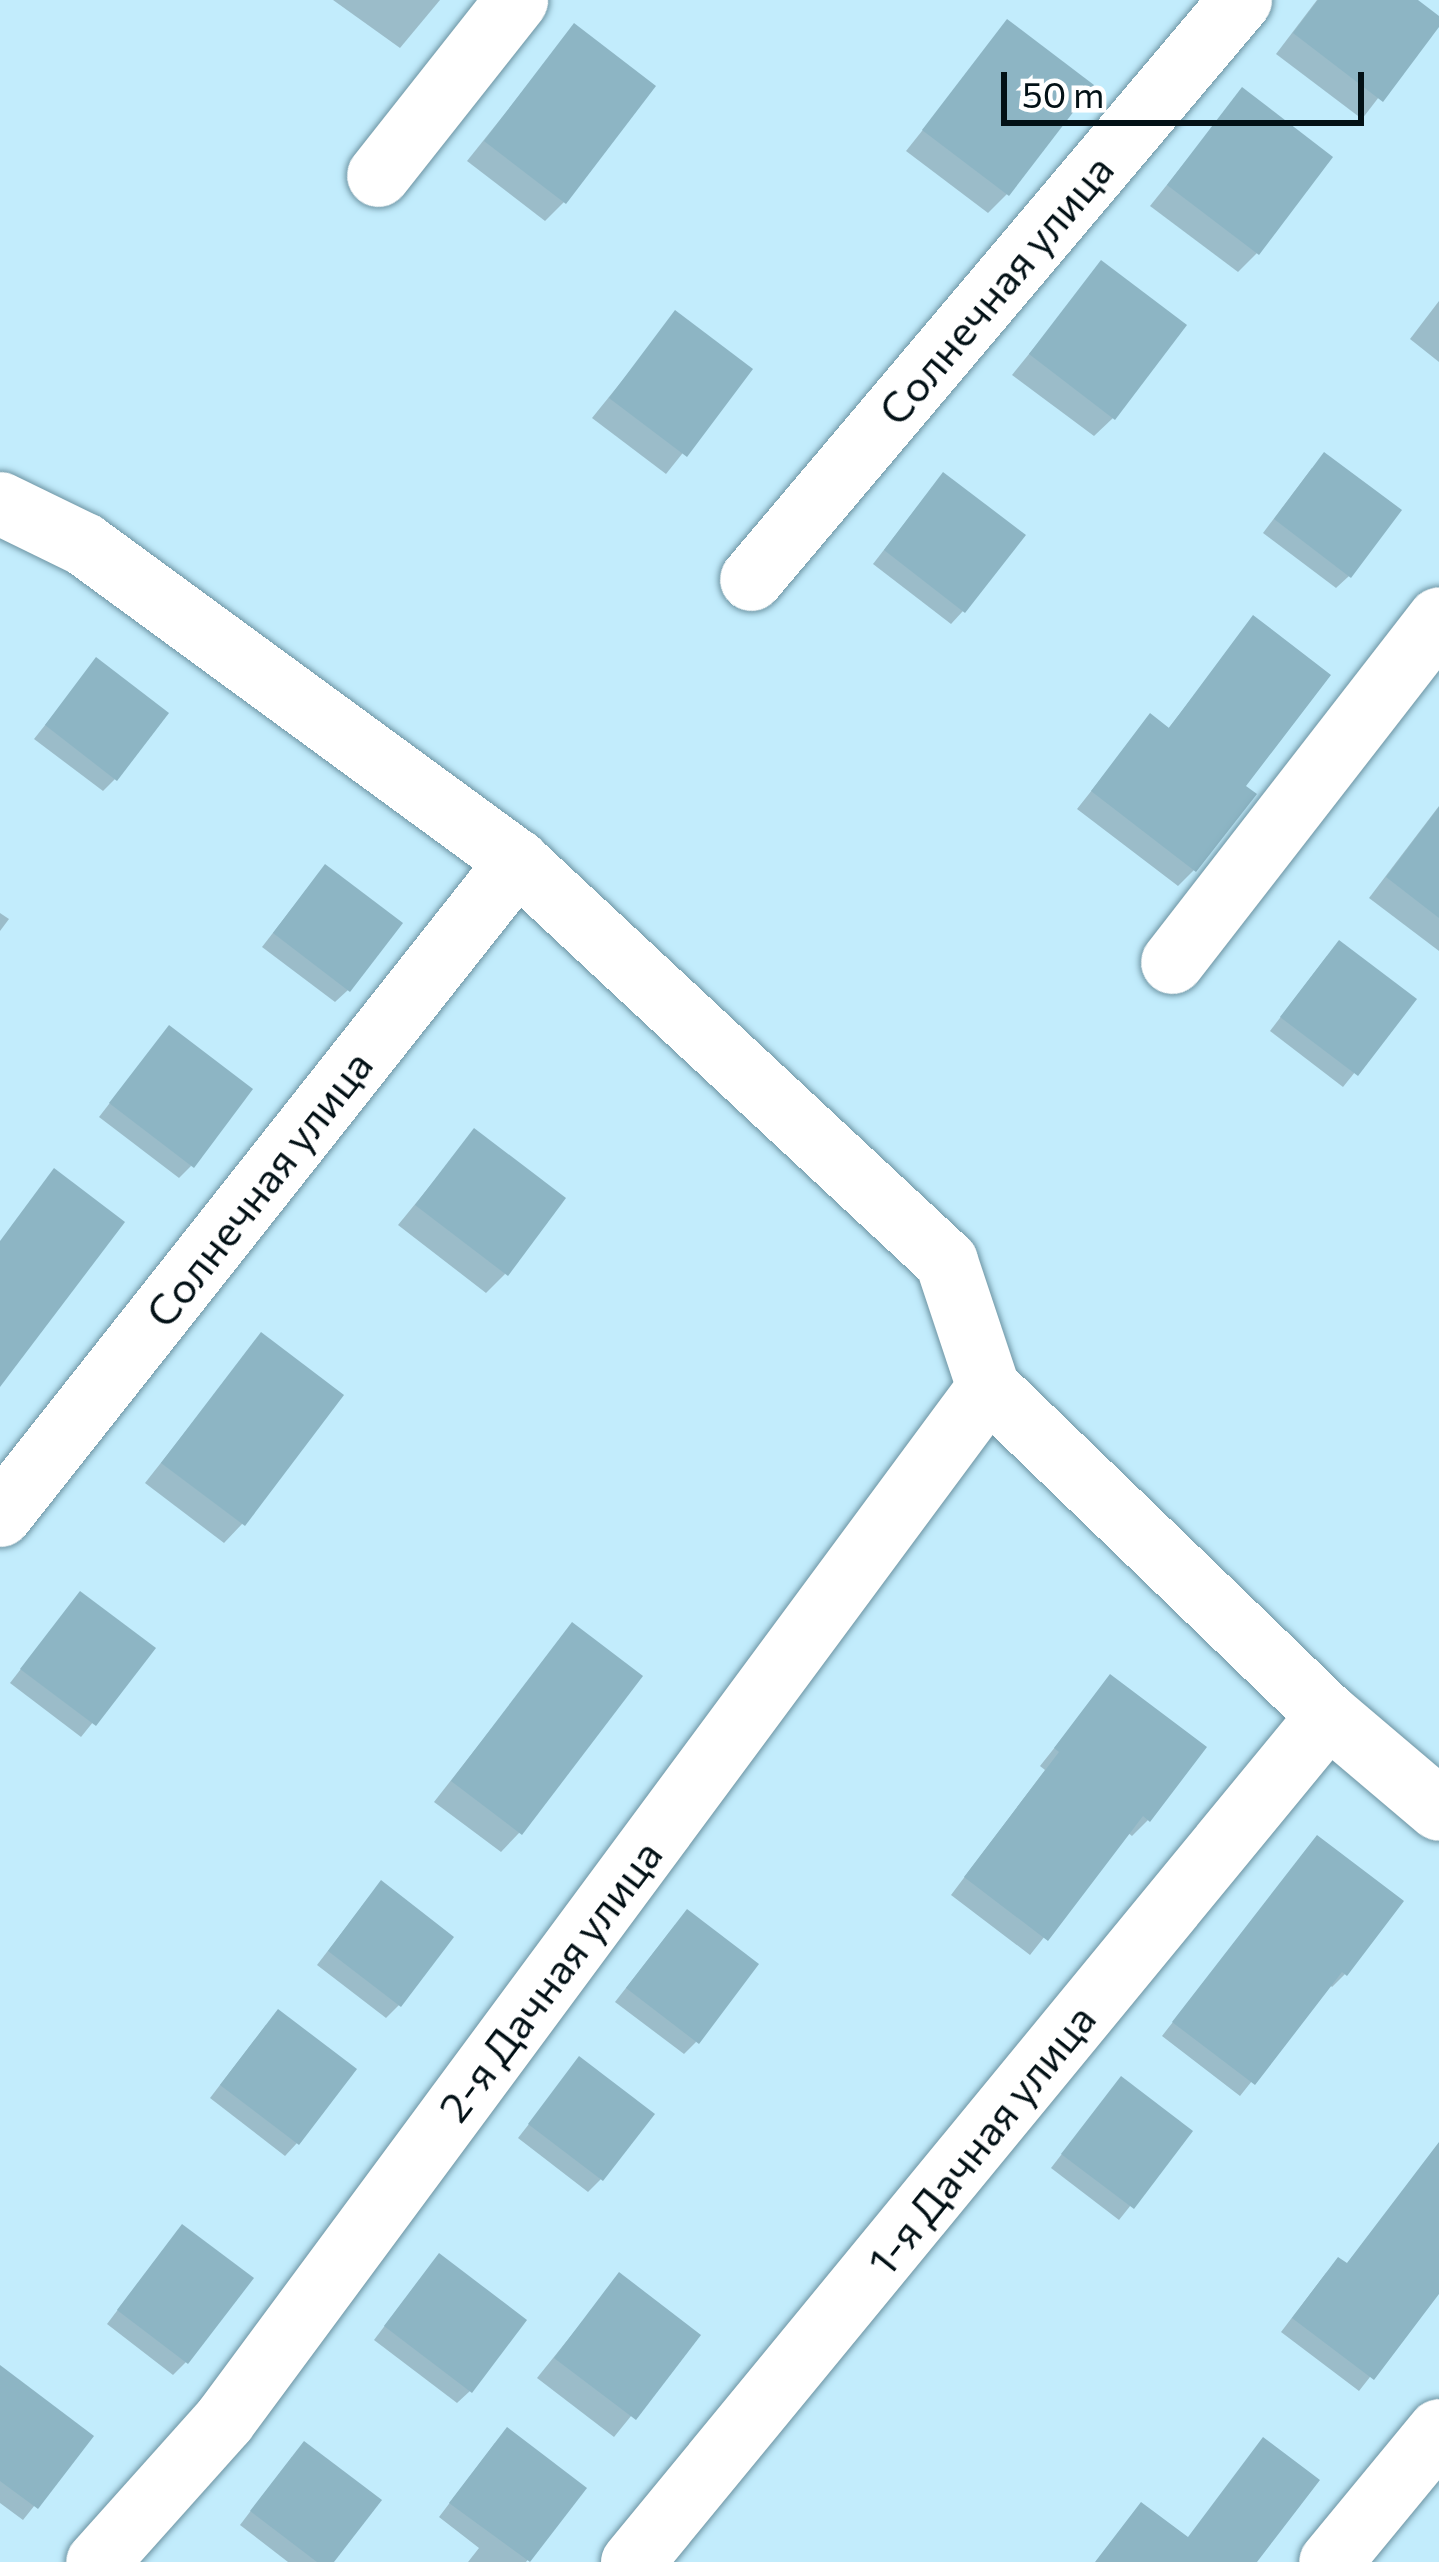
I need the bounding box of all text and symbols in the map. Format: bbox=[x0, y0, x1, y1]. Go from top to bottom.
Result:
scale bar bbox=[1007, 48, 1370, 122]
text: 50 m bbox=[1022, 71, 1104, 115]
street label: Солнечная улица bbox=[867, 144, 1123, 434]
street label: Солнечная улица bbox=[134, 1040, 382, 1336]
street label: 2-я Дачная улица bbox=[427, 1830, 671, 2130]
street label: 1-я Дачная улица bbox=[855, 1994, 1105, 2284]

